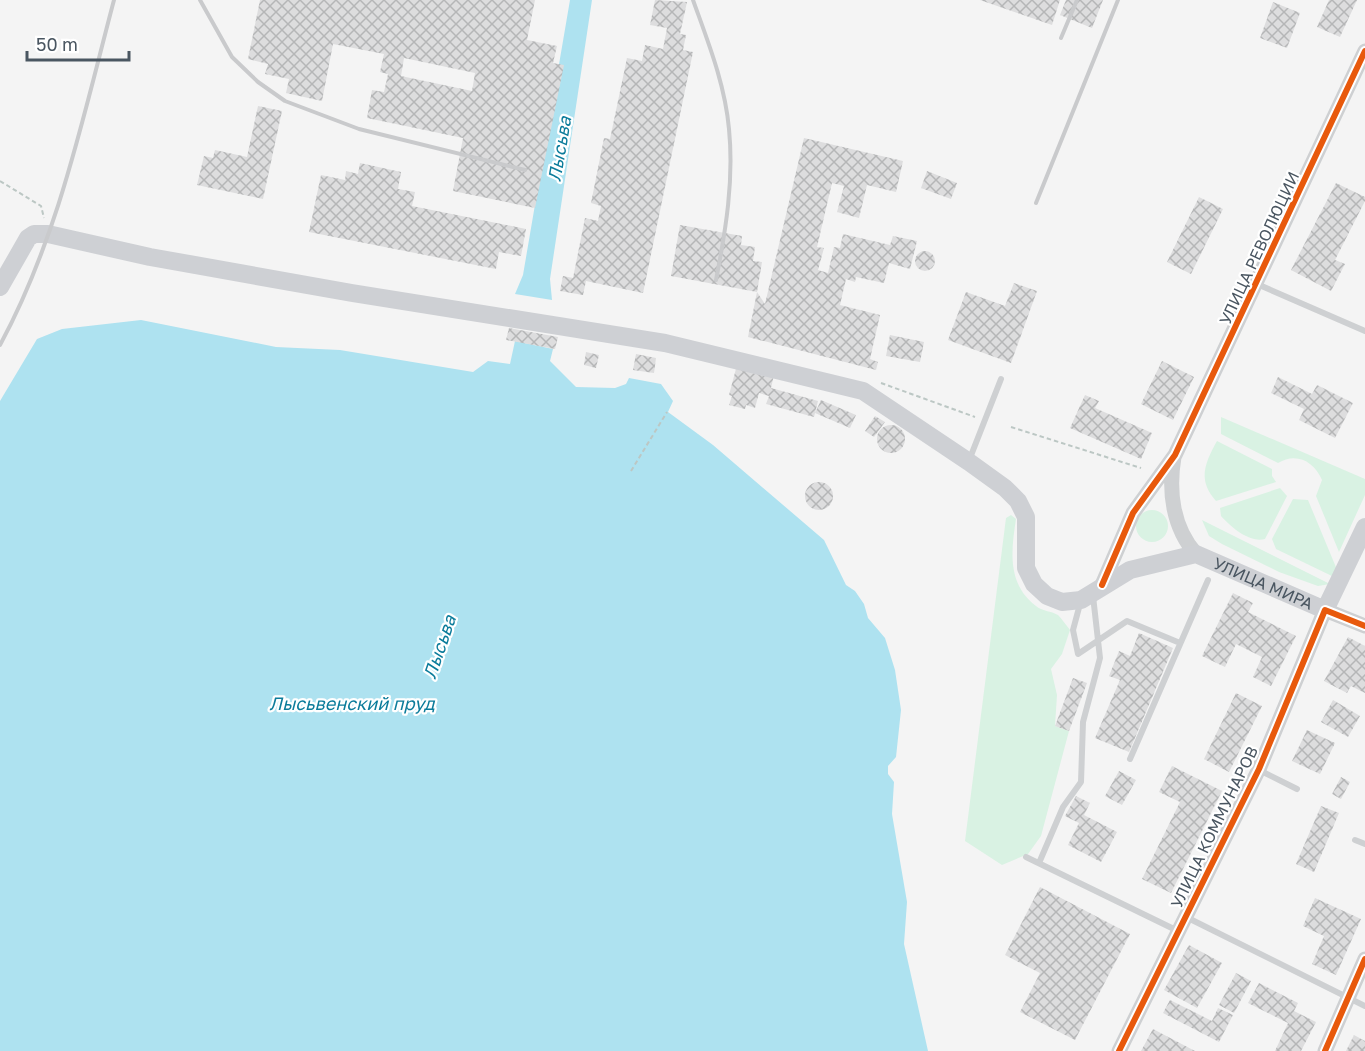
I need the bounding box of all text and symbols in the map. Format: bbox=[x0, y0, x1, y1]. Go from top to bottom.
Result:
scale bar bbox=[27, 24, 129, 62]
text: 50 m bbox=[36, 33, 78, 55]
water label: Лысьва bbox=[542, 114, 576, 183]
street label: УЛИЦА РЕВОЛЮЦИИ bbox=[1215, 168, 1303, 328]
street label: УЛИЦА МИРА bbox=[1210, 553, 1317, 614]
water label: Лысьва bbox=[418, 611, 460, 681]
water label: Лысьвенский пруд bbox=[269, 692, 436, 714]
street label: УЛИЦА КОММУНАРОВ bbox=[1166, 743, 1262, 911]

